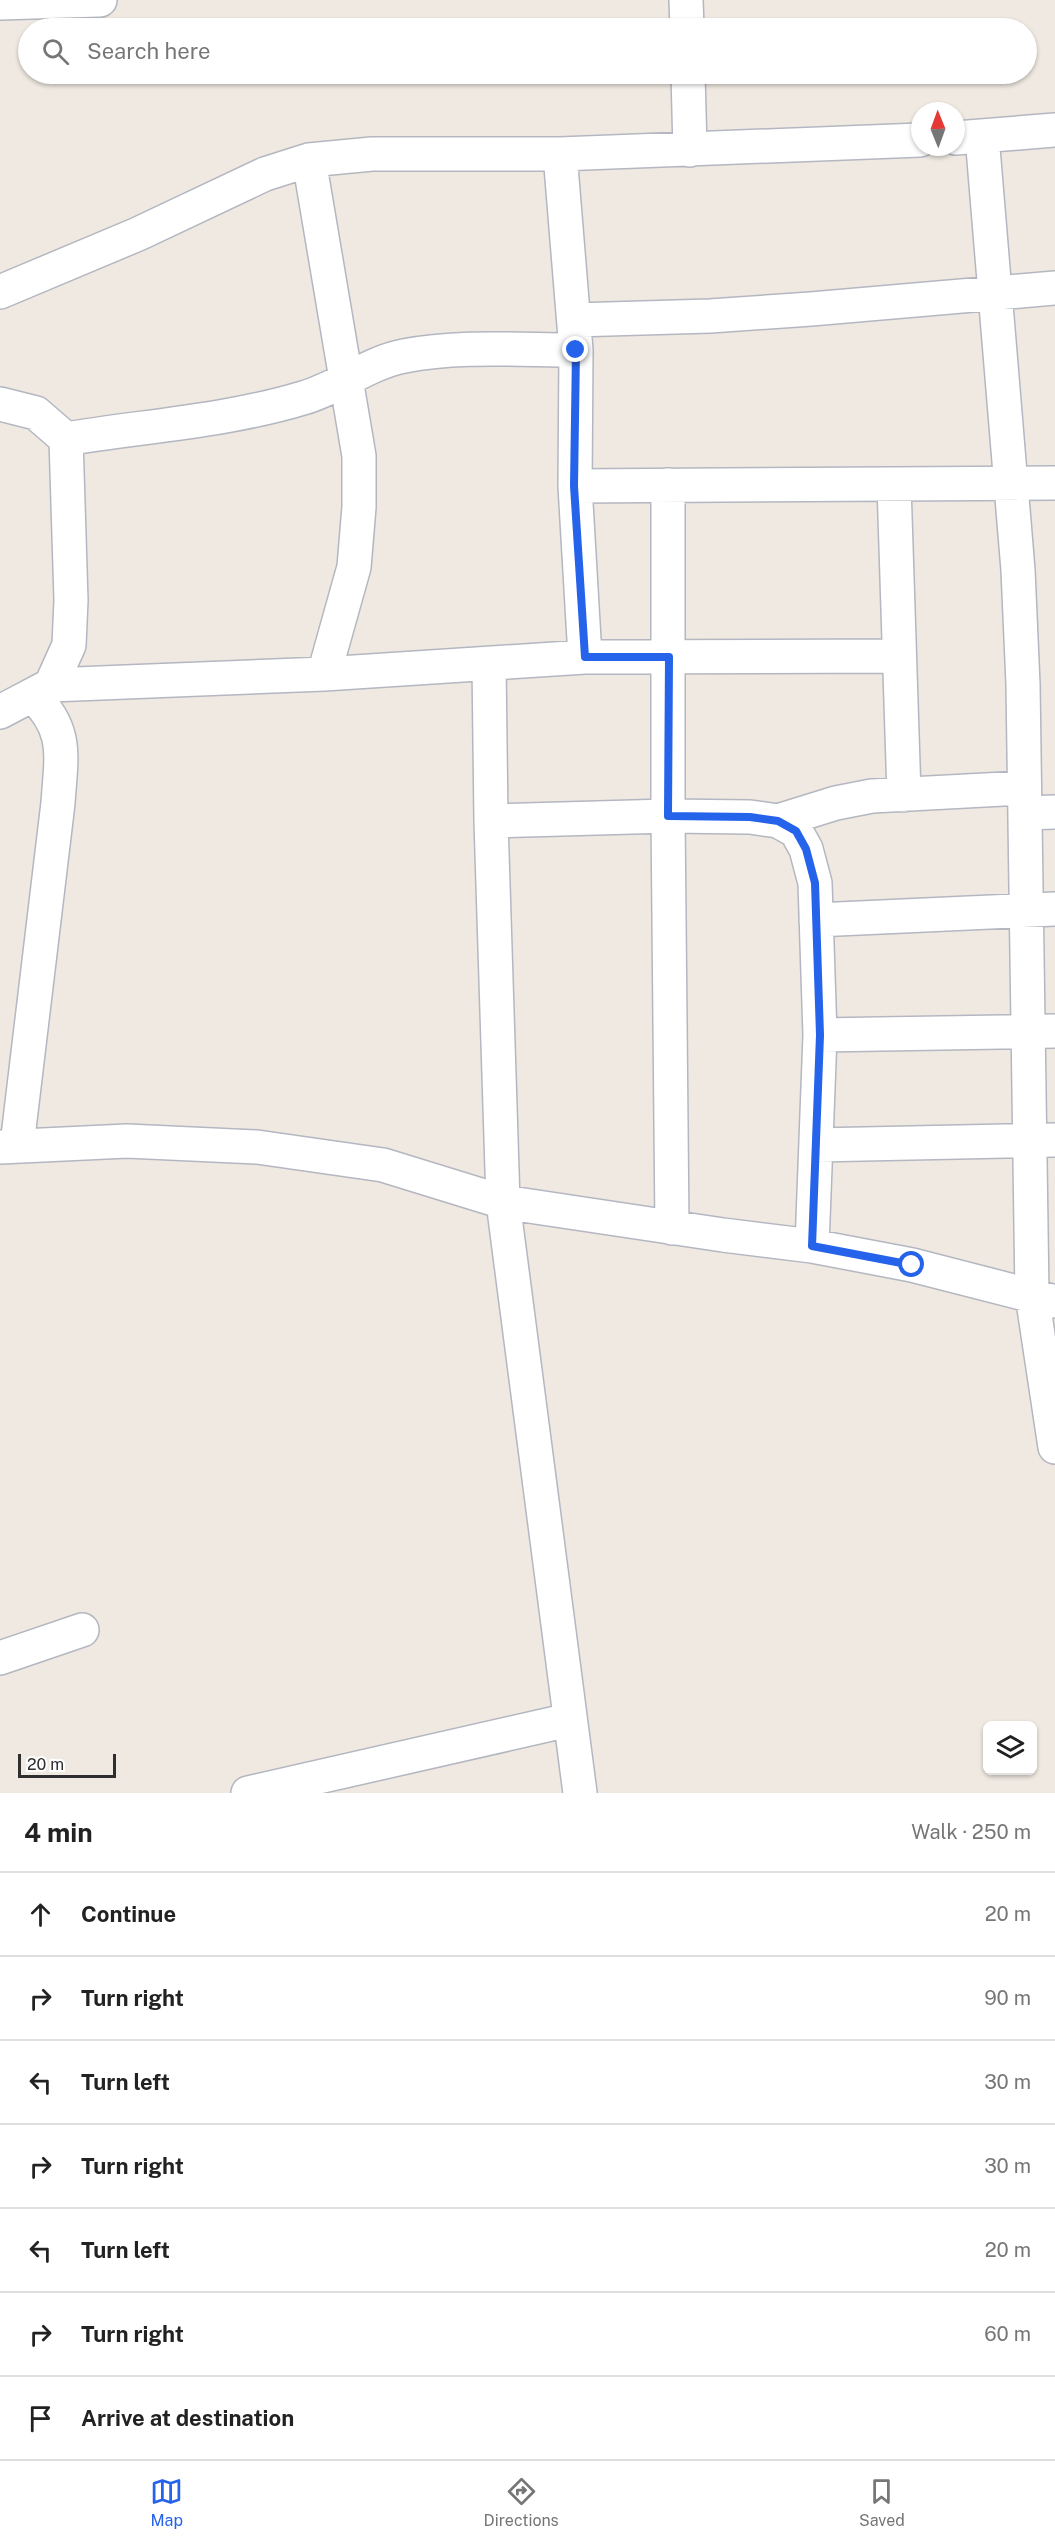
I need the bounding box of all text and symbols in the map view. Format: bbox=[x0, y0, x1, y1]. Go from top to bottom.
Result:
search box bbox=[18, 18, 1037, 84]
icon: search bbox=[39, 35, 72, 68]
text: Search here bbox=[87, 38, 211, 64]
north arrow bbox=[911, 102, 965, 156]
route end bbox=[562, 336, 588, 362]
route start bbox=[898, 1251, 924, 1277]
map controls bbox=[983, 1721, 1037, 1775]
button: layers bbox=[983, 1721, 1037, 1775]
scale bar bbox=[18, 1751, 116, 1778]
text: 20 m bbox=[27, 1755, 64, 1774]
text: 4 min bbox=[24, 1817, 93, 1848]
text: Walk · 250 m bbox=[911, 1820, 1031, 1844]
icon: ahead bbox=[24, 1898, 57, 1931]
text: Continue bbox=[81, 1901, 176, 1927]
text: 20 m bbox=[985, 1902, 1031, 1926]
icon: right bbox=[24, 1982, 57, 2015]
text: Turn right bbox=[81, 1985, 184, 2011]
text: 90 m bbox=[984, 1986, 1031, 2010]
icon: left bbox=[24, 2066, 57, 2099]
text: Turn left bbox=[81, 2069, 170, 2095]
text: 30 m bbox=[984, 2070, 1031, 2094]
icon: right bbox=[24, 2150, 57, 2183]
text: Turn right bbox=[81, 2153, 184, 2179]
text: 30 m bbox=[984, 2154, 1031, 2178]
icon: left bbox=[24, 2234, 57, 2267]
text: Turn left bbox=[81, 2237, 170, 2263]
text: 20 m bbox=[985, 2238, 1031, 2262]
icon: right bbox=[24, 2318, 57, 2351]
text: Turn right bbox=[81, 2321, 184, 2347]
text: 60 m bbox=[984, 2322, 1031, 2346]
icon: arrive bbox=[24, 2402, 57, 2435]
text: Arrive at destination bbox=[81, 2405, 294, 2431]
tab: Map bbox=[150, 2475, 183, 2530]
tab: Directions bbox=[484, 2475, 559, 2530]
tab: Saved bbox=[859, 2475, 905, 2530]

